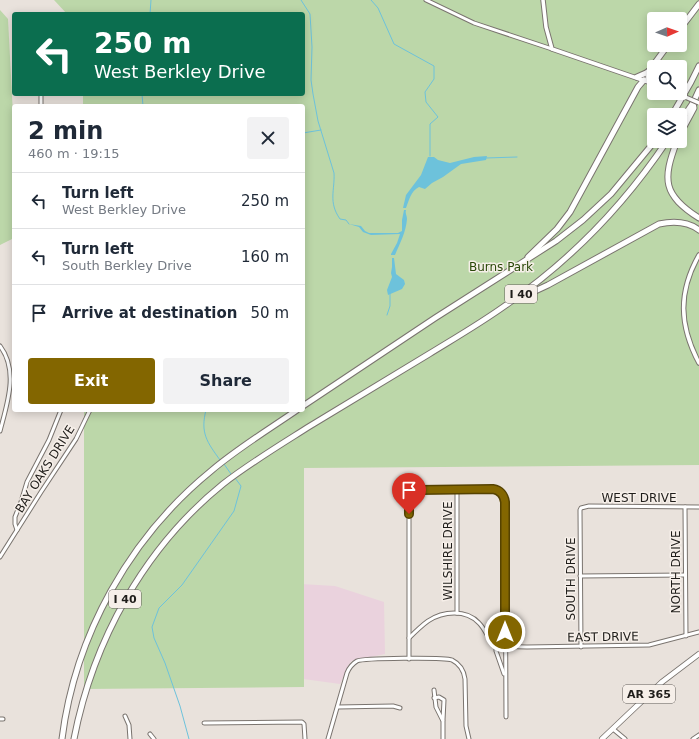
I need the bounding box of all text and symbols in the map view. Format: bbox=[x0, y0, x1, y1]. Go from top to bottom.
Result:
north arrow bbox=[647, 12, 687, 52]
map controls bbox=[647, 12, 687, 148]
text: 250 m bbox=[94, 27, 191, 60]
icon: left bbox=[28, 28, 80, 80]
button: search bbox=[647, 60, 687, 100]
text: West Berkley Drive bbox=[94, 61, 266, 82]
button: layers bbox=[647, 108, 687, 148]
text: 2 min bbox=[28, 117, 103, 145]
button: close bbox=[247, 117, 289, 159]
text: 460 m · 19:15 bbox=[28, 146, 119, 161]
text: Turn left bbox=[62, 184, 134, 202]
icon: left bbox=[28, 190, 50, 212]
text: 250 m bbox=[241, 192, 289, 210]
text: West Berkley Drive bbox=[62, 202, 186, 217]
text: Turn left bbox=[62, 240, 134, 258]
icon: left bbox=[28, 246, 50, 268]
text: 160 m bbox=[241, 248, 289, 266]
text: South Berkley Drive bbox=[62, 258, 192, 273]
park label: Burns Park bbox=[469, 260, 533, 274]
road number: I 40 bbox=[505, 285, 537, 303]
icon: arrive bbox=[28, 302, 50, 324]
text: Arrive at destination bbox=[62, 304, 237, 322]
text: 50 m bbox=[251, 304, 289, 322]
button: Exit bbox=[28, 358, 155, 404]
button: Share bbox=[163, 358, 289, 404]
street label: BAY OAKS DRIVE bbox=[12, 423, 78, 515]
pin bbox=[392, 473, 426, 514]
icon: arrive bbox=[398, 479, 420, 501]
street label: WEST DRIVE bbox=[601, 491, 677, 505]
street label: WILSHIRE DRIVE bbox=[441, 502, 455, 600]
street label: NORTH DRIVE bbox=[669, 531, 683, 613]
street label: SOUTH DRIVE bbox=[564, 538, 578, 620]
road number: I 40 bbox=[109, 590, 141, 608]
position arrow bbox=[484, 611, 526, 653]
street label: EAST DRIVE bbox=[567, 629, 639, 645]
road number: AR 365 bbox=[623, 685, 675, 703]

